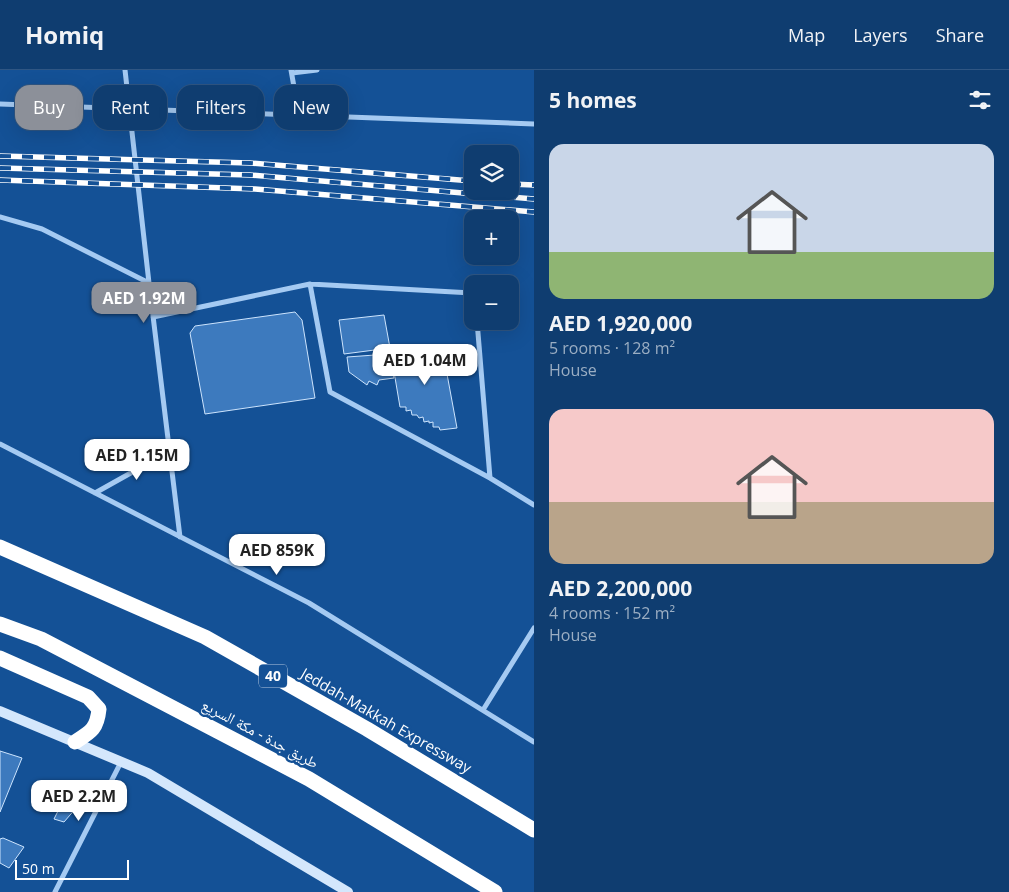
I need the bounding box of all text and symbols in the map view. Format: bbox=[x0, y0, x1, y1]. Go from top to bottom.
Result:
text: Homiq bbox=[25, 18, 104, 51]
text: Map bbox=[788, 23, 825, 47]
text: Layers bbox=[853, 23, 908, 47]
text: Share bbox=[936, 23, 984, 47]
chip: Buy bbox=[15, 85, 83, 130]
chip: Rent bbox=[93, 85, 167, 130]
chip: Filters bbox=[177, 85, 264, 130]
chip: New bbox=[274, 85, 348, 130]
text: 5 homes bbox=[549, 86, 637, 114]
icon: filters bbox=[966, 86, 994, 114]
map controls bbox=[464, 145, 519, 330]
button: layers bbox=[464, 145, 519, 200]
icon: home bbox=[727, 177, 817, 267]
button: + bbox=[464, 210, 519, 265]
button: − bbox=[464, 275, 519, 330]
pin: AED 1.92M bbox=[87, 282, 201, 324]
text: AED 1.92M bbox=[102, 287, 186, 309]
text: AED 1,920,000 bbox=[549, 309, 692, 337]
text: 5 rooms · 128 m² bbox=[549, 337, 675, 359]
pin: AED 1.04M bbox=[368, 344, 482, 386]
text: AED 1.04M bbox=[383, 349, 467, 371]
text: House bbox=[549, 359, 597, 381]
pin: AED 1.15M bbox=[80, 438, 194, 481]
icon: home bbox=[727, 442, 817, 532]
text: AED 1.15M bbox=[95, 444, 179, 466]
pin: AED 859K bbox=[225, 534, 329, 576]
text: AED 859K bbox=[240, 539, 314, 561]
text: AED 2,200,000 bbox=[549, 574, 692, 602]
text: 4 rooms · 152 m² bbox=[549, 602, 675, 624]
text: House bbox=[549, 624, 597, 646]
street label: Jeddah-Makkah Expressway bbox=[296, 662, 476, 778]
road number: 40 bbox=[259, 664, 287, 688]
street label: طريق جدة - مكة السريع bbox=[198, 694, 322, 773]
pin: AED 2.2M bbox=[27, 780, 131, 822]
text: AED 2.2M bbox=[42, 785, 116, 807]
scale bar bbox=[15, 857, 129, 880]
text: 50 m bbox=[22, 859, 55, 878]

